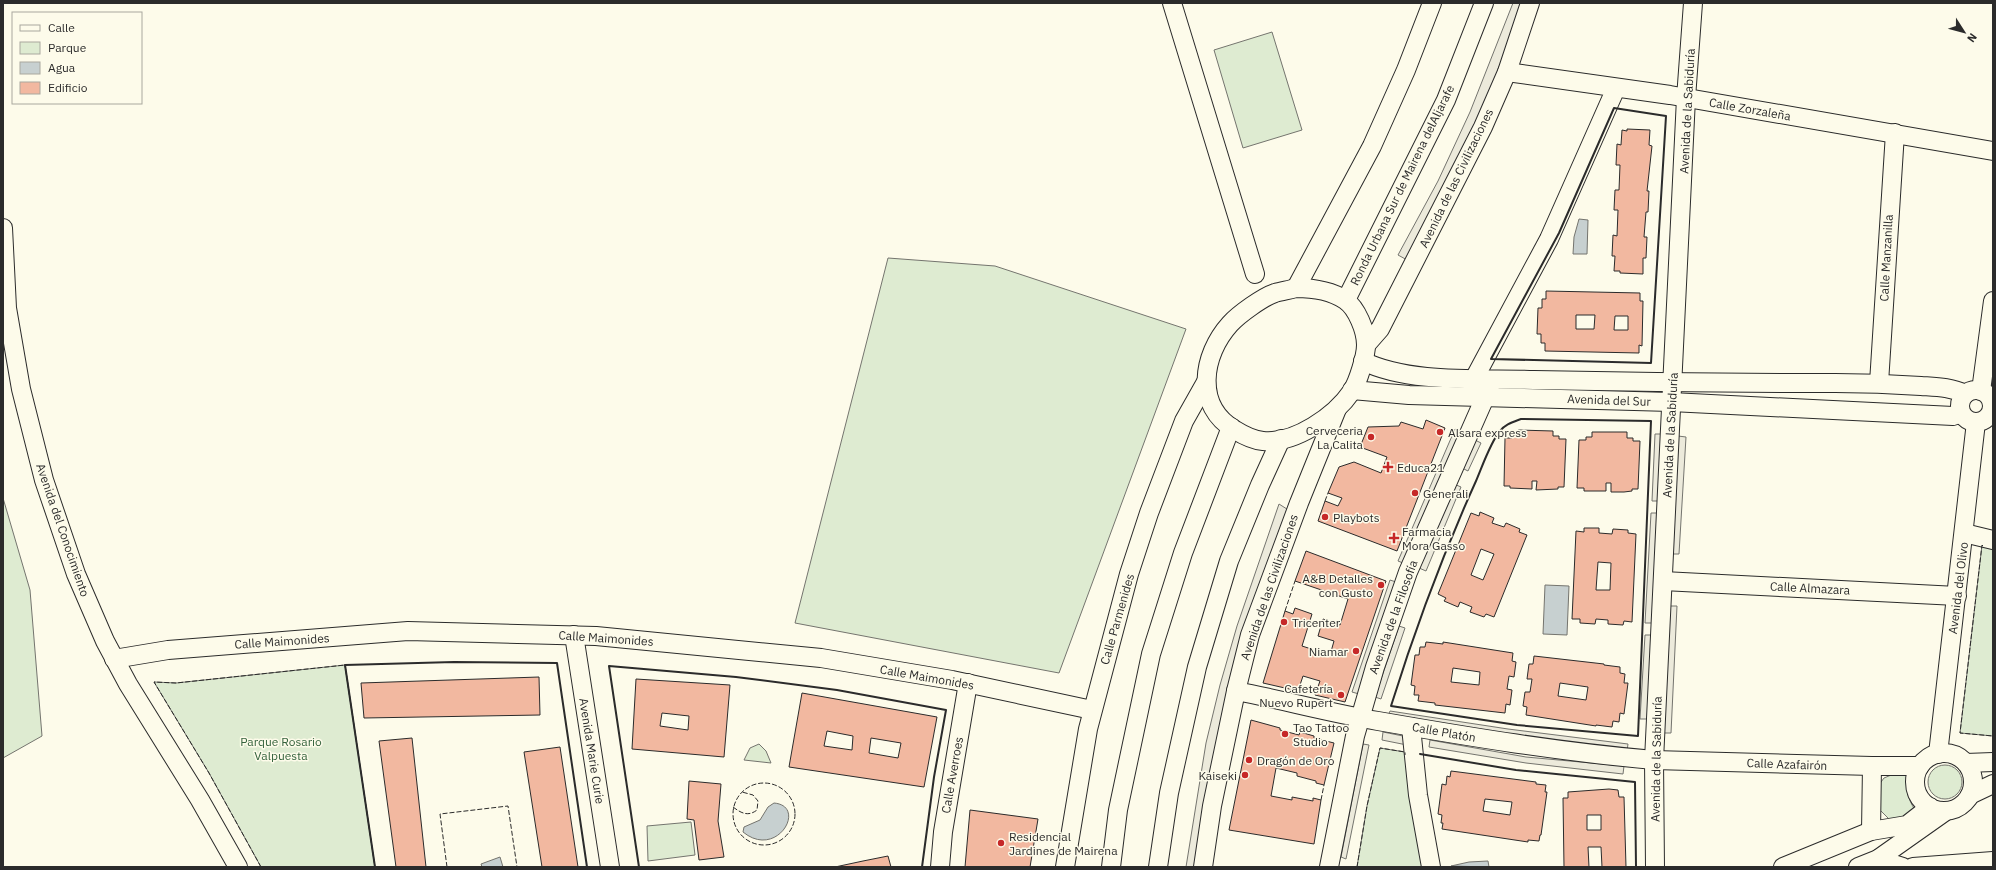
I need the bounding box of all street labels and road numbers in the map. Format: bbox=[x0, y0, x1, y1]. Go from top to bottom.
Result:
street label: Avenida de la Sabiduría bbox=[1676, 47, 1698, 174]
street label: Ronda Urbana Sur de Mairena delAljarafe bbox=[1347, 82, 1457, 288]
street label: Calle Zorzaleña bbox=[1708, 94, 1793, 124]
street label: Avenida de las Civilizaciones bbox=[1416, 106, 1496, 250]
street label: Calle Manzanilla bbox=[1876, 213, 1896, 302]
street label: Avenida de la Sabiduría bbox=[1659, 371, 1681, 498]
street label: Avenida del Sur bbox=[1567, 391, 1652, 409]
street label: Avenida del Conocimiento bbox=[33, 461, 93, 599]
street label: Avenida de las Civilizaciones bbox=[1237, 512, 1301, 662]
street label: Avenida del Olivo bbox=[1945, 541, 1971, 635]
street label: Avenida de la Filosofía bbox=[1365, 557, 1421, 676]
street label: Calle Parmenides bbox=[1097, 572, 1137, 666]
street label: Calle Almazara bbox=[1769, 578, 1851, 598]
street label: Calle Maimonides bbox=[558, 627, 654, 649]
street label: Calle Maimonides bbox=[234, 630, 330, 652]
street label: Calle Maimonides bbox=[879, 661, 975, 693]
street label: Avenida de la Sabiduría bbox=[1647, 695, 1665, 822]
street label: Avenida Marie Curie bbox=[576, 697, 608, 805]
street label: Calle Platón bbox=[1411, 719, 1477, 745]
street label: Calle Averroes bbox=[938, 735, 966, 814]
street label: Calle Azafairón bbox=[1746, 755, 1828, 773]

